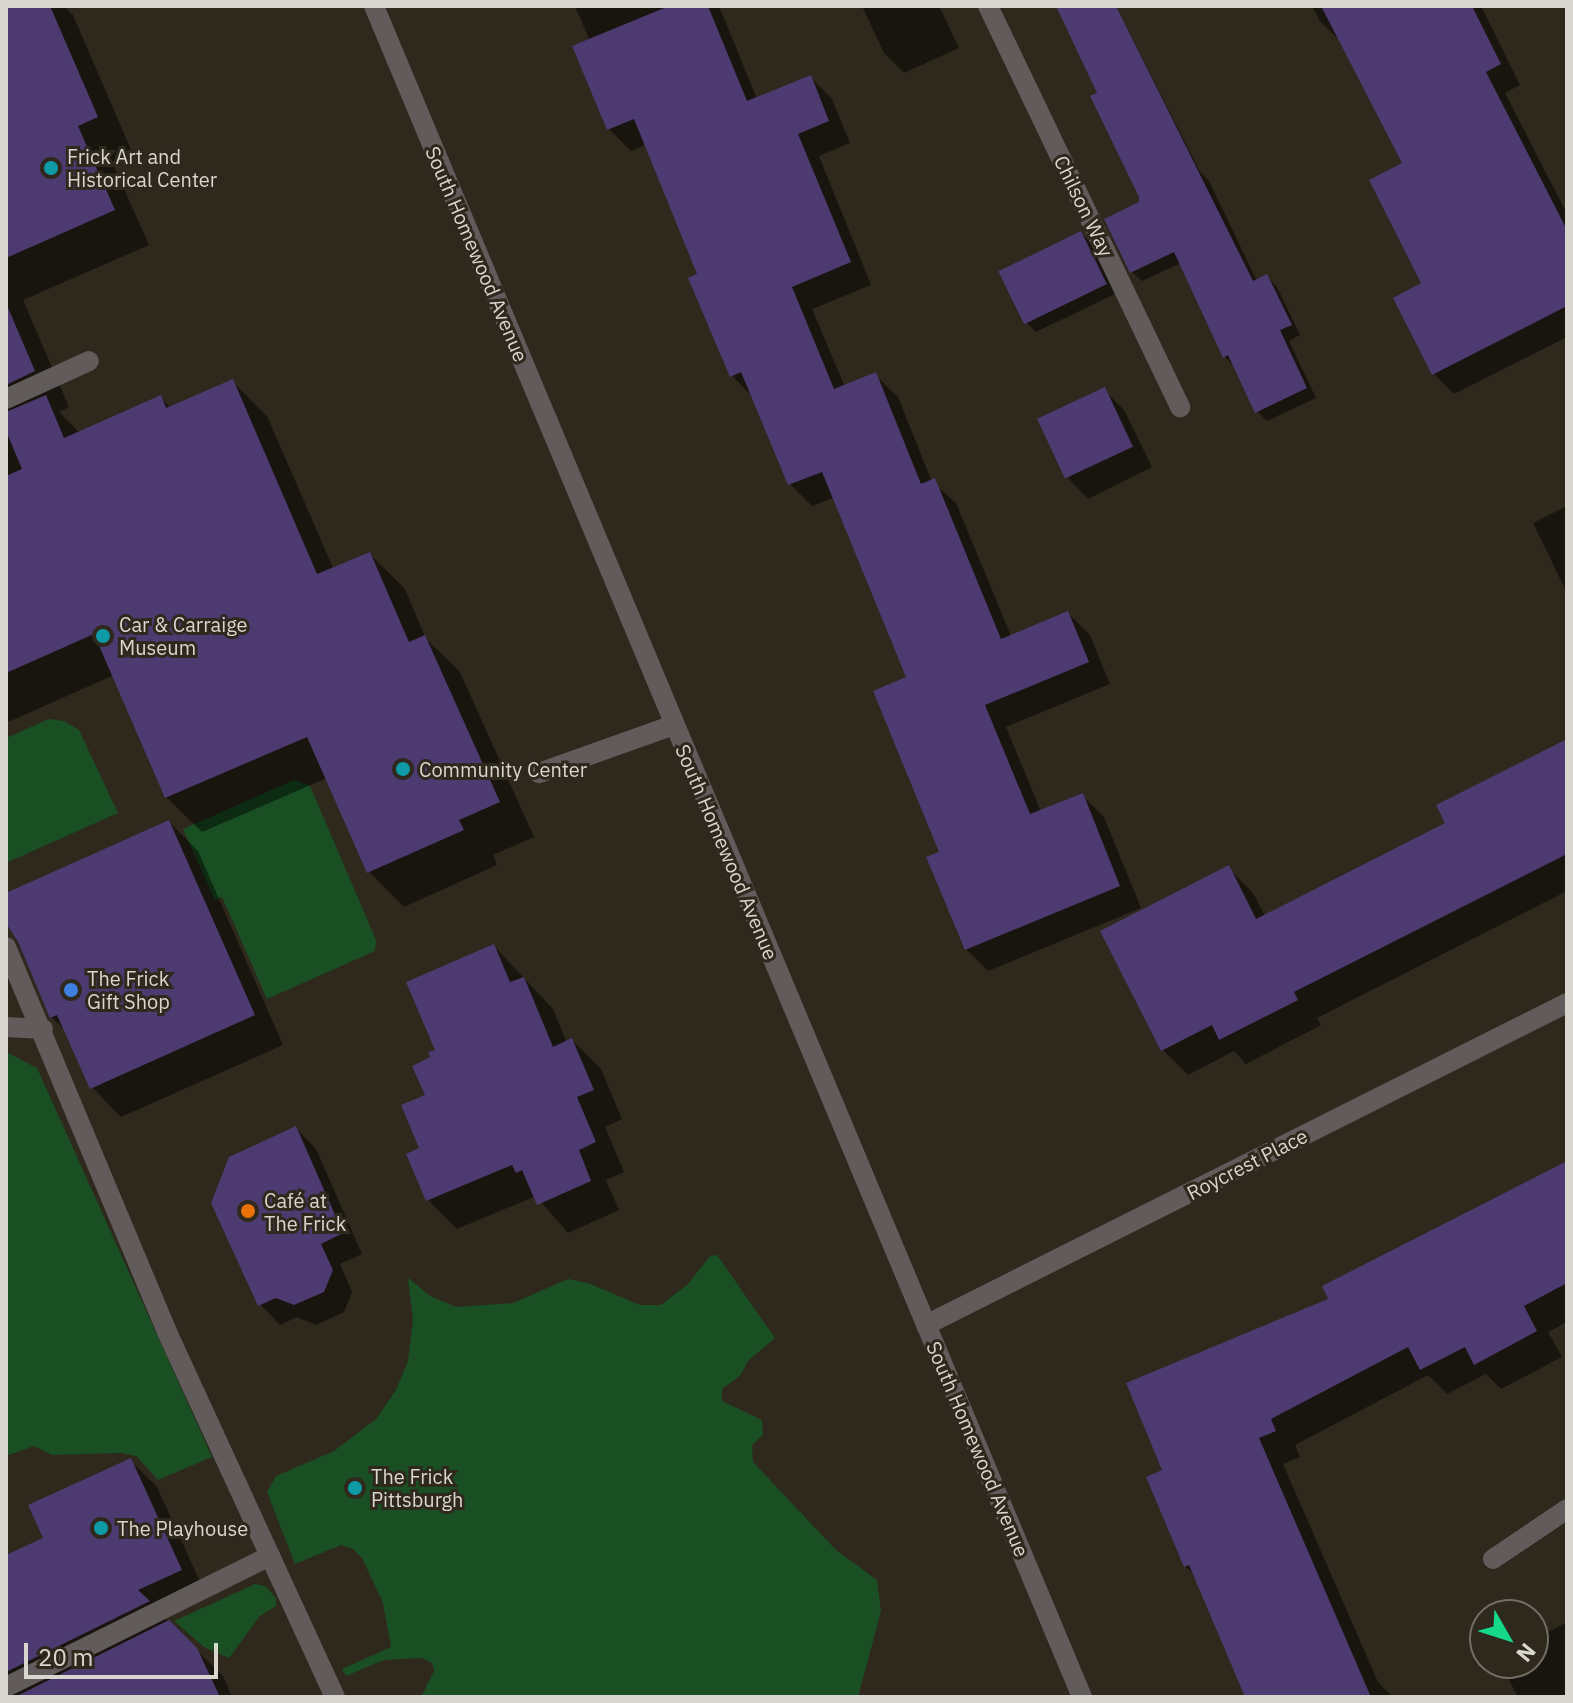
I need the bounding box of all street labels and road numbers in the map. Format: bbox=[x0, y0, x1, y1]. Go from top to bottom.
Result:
street label: South Homewood Avenue bbox=[421, 143, 533, 365]
street label: Chilson Way bbox=[1049, 152, 1119, 260]
street label: South Homewood Avenue bbox=[671, 741, 783, 963]
street label: Roycrest Place bbox=[1183, 1123, 1311, 1205]
street label: South Homewood Avenue bbox=[922, 1338, 1034, 1560]

